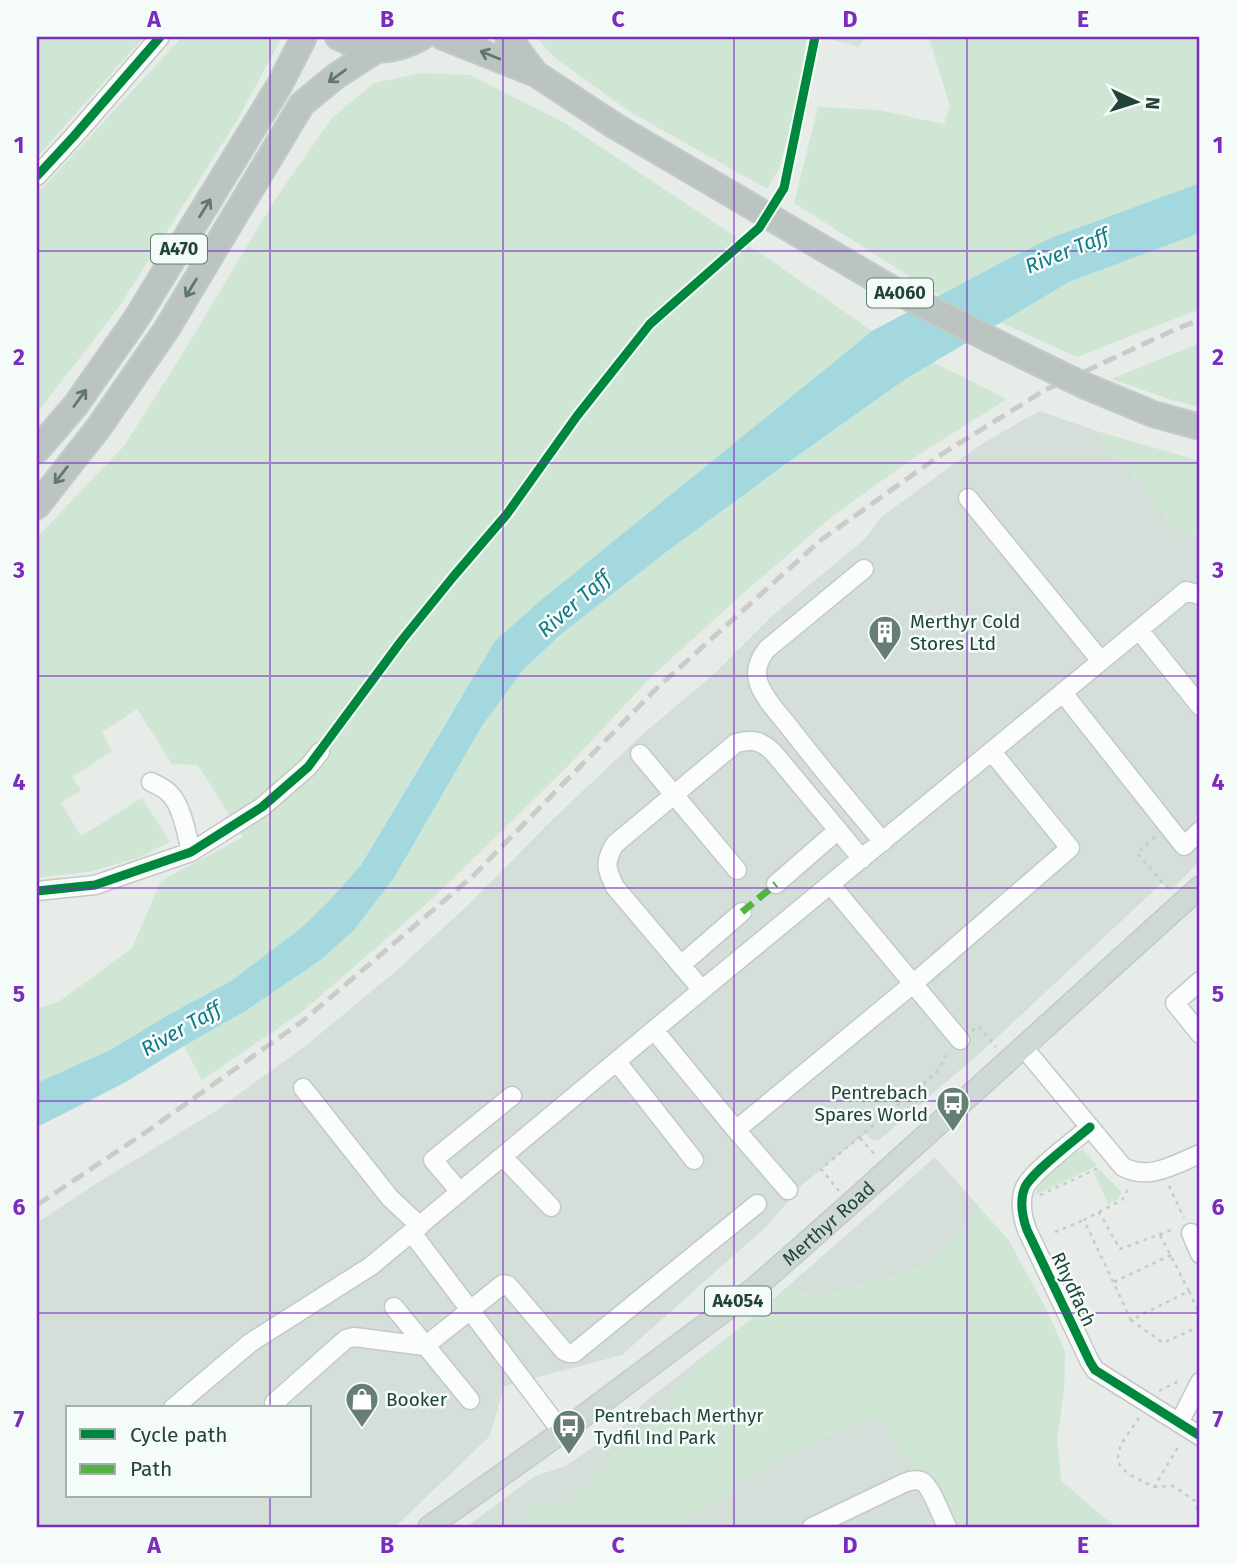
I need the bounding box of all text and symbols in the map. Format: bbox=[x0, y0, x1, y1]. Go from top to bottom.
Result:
text: A bbox=[146, 5, 161, 33]
text: B bbox=[380, 5, 394, 33]
text: C bbox=[611, 5, 625, 33]
text: D bbox=[843, 5, 858, 33]
text: E bbox=[1077, 5, 1089, 33]
one-way arrow bbox=[479, 48, 501, 61]
north arrow bbox=[1100, 66, 1170, 136]
one-way arrow bbox=[329, 68, 347, 83]
text: N bbox=[1141, 96, 1164, 110]
text: 1 bbox=[14, 131, 24, 159]
text: 1 bbox=[1213, 131, 1223, 159]
one-way arrow bbox=[198, 198, 212, 218]
water label: River Taff bbox=[1021, 221, 1116, 280]
road number: A470 bbox=[151, 234, 207, 264]
one-way arrow bbox=[184, 278, 198, 298]
road number: A4060 bbox=[867, 278, 933, 307]
text: 2 bbox=[13, 343, 25, 371]
text: 2 bbox=[1212, 343, 1224, 371]
one-way arrow bbox=[73, 389, 87, 408]
one-way arrow bbox=[54, 465, 69, 483]
text: 3 bbox=[12, 556, 25, 584]
text: 3 bbox=[1211, 556, 1224, 584]
water label: River Taff bbox=[532, 563, 618, 643]
place label: Merthyr Cold Stores Ltd bbox=[910, 610, 1020, 655]
building icon: Merthyr Cold Stores Ltd bbox=[866, 613, 904, 662]
text: 4 bbox=[13, 768, 26, 796]
text: 4 bbox=[1212, 768, 1225, 796]
text: 5 bbox=[13, 980, 25, 1008]
text: 5 bbox=[1212, 980, 1224, 1008]
water label: River Taff bbox=[136, 994, 228, 1062]
place label: Pentrebach Spares World bbox=[814, 1081, 928, 1126]
bus stop icon: Pentrebach Spares World bbox=[934, 1084, 972, 1133]
street label: Merthyr Road bbox=[777, 1176, 880, 1271]
text: 6 bbox=[13, 1193, 26, 1221]
text: 6 bbox=[1212, 1193, 1225, 1221]
street label: Rhydfach bbox=[1046, 1248, 1101, 1330]
road number: A4054 bbox=[705, 1286, 771, 1316]
shop icon: Booker bbox=[343, 1380, 381, 1429]
place label: Booker bbox=[386, 1388, 448, 1411]
place label: Pentrebach Merthyr Tydfil Ind Park bbox=[594, 1404, 764, 1449]
text: 7 bbox=[14, 1405, 25, 1433]
text: 7 bbox=[1213, 1405, 1224, 1433]
legend bbox=[66, 1406, 312, 1498]
bus stop icon: Pentrebach Merthyr Tydfil Ind Park bbox=[550, 1407, 588, 1456]
text: Cycle path bbox=[130, 1422, 228, 1448]
text: Path bbox=[130, 1456, 172, 1482]
text: A bbox=[146, 1531, 161, 1559]
text: B bbox=[380, 1531, 394, 1559]
text: C bbox=[611, 1531, 625, 1559]
text: D bbox=[843, 1531, 858, 1559]
text: E bbox=[1077, 1531, 1089, 1559]

